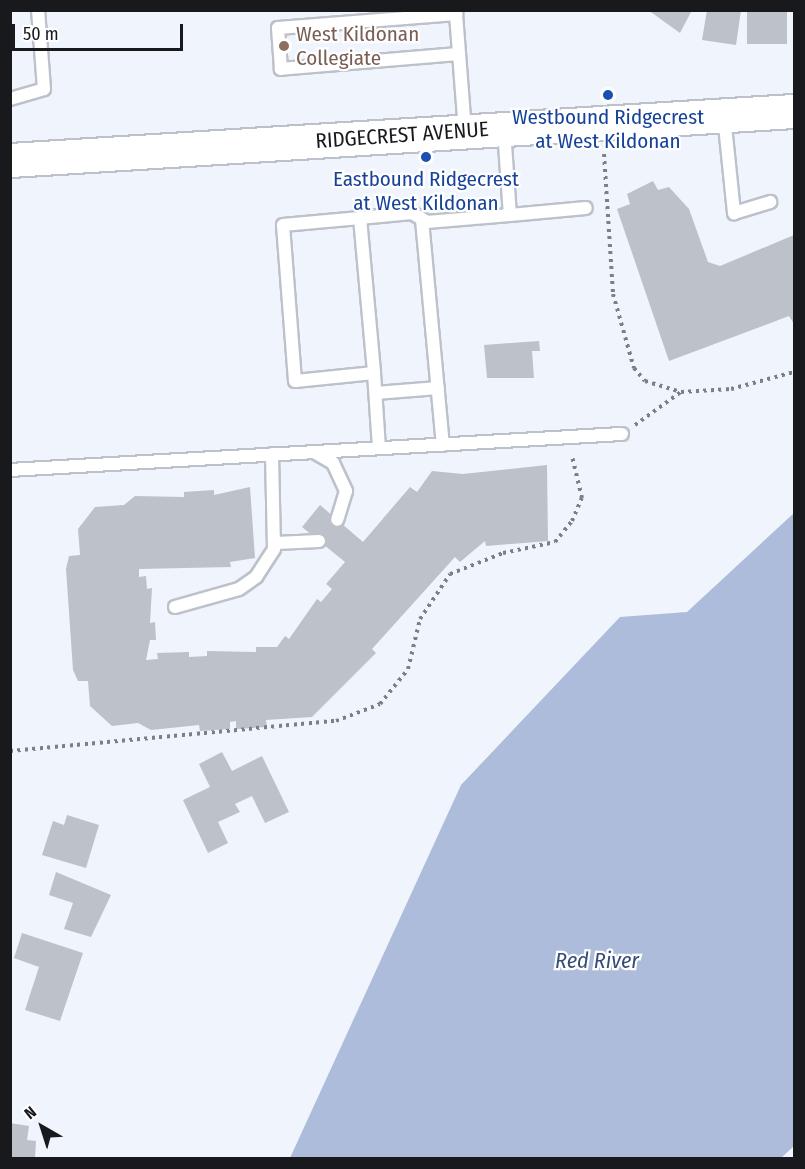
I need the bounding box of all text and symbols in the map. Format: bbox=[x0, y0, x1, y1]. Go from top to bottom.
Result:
scale bar bbox=[15, 12, 186, 50]
place label: West Kildonan Collegiate bbox=[296, 21, 419, 71]
text: 50 m bbox=[23, 23, 59, 45]
marker: West Kildonan Collegiate bbox=[277, 39, 291, 53]
marker: Westbound Ridgecrest at West Kildonan bbox=[601, 88, 615, 102]
place label: Westbound Ridgecrest at West Kildonan bbox=[512, 104, 704, 154]
street label: RIDGECREST AVENUE bbox=[315, 116, 489, 154]
marker: Eastbound Ridgecrest at West Kildonan bbox=[419, 150, 433, 164]
place label: Eastbound Ridgecrest at West Kildonan bbox=[333, 166, 519, 216]
water label: Red River bbox=[555, 948, 639, 974]
north arrow bbox=[12, 1097, 72, 1157]
text: N bbox=[21, 1102, 40, 1123]

